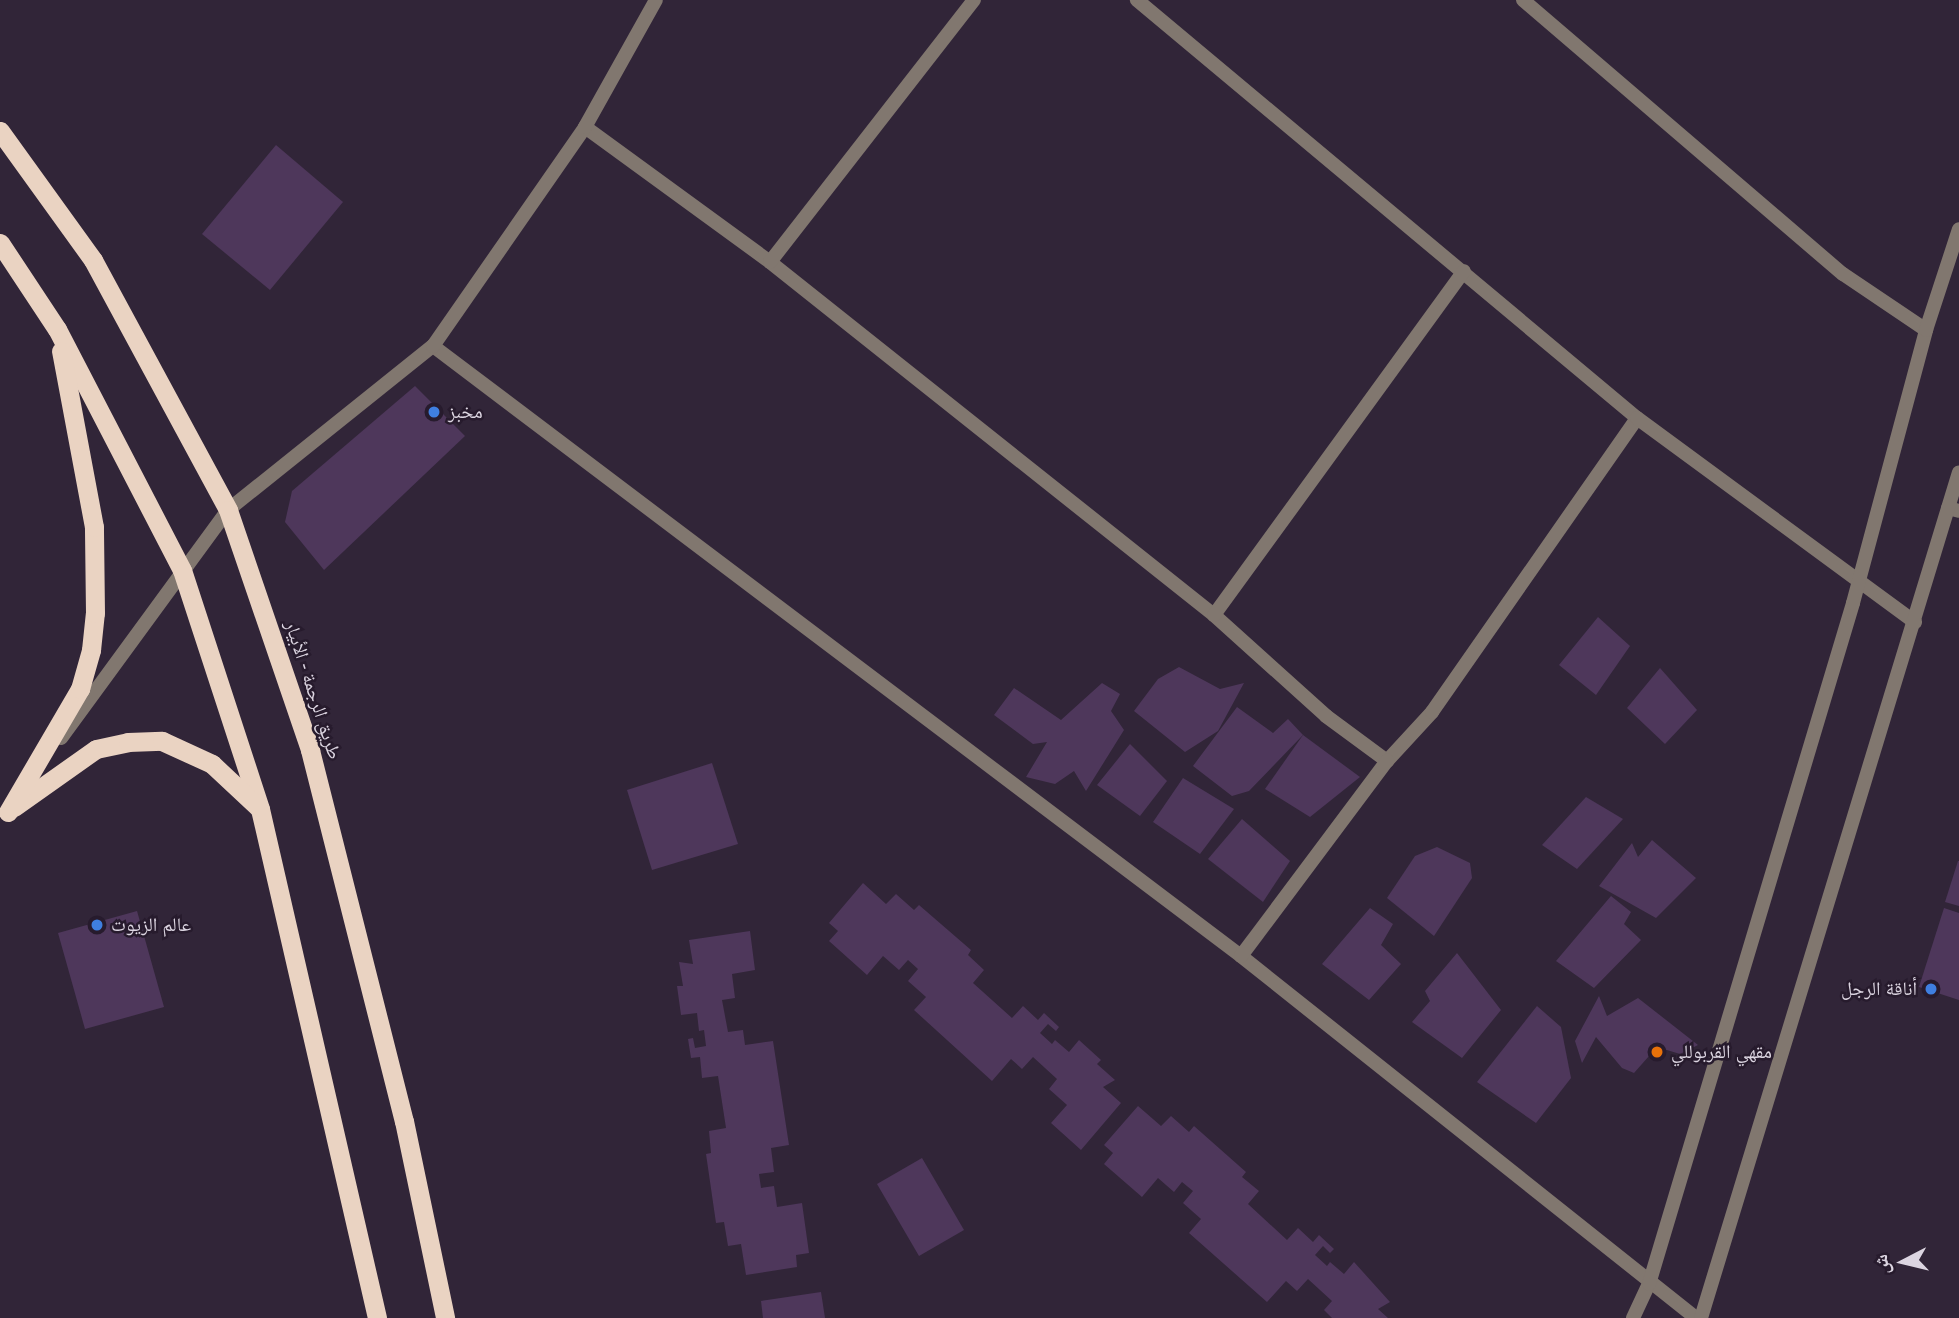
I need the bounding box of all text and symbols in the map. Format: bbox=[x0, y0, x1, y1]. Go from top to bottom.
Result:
place label: مخبز bbox=[448, 401, 483, 423]
marker: مخبز bbox=[426, 404, 442, 420]
street label: طريق الرجمة - الأبيار bbox=[280, 618, 346, 762]
place label: عالم الزيوت bbox=[111, 914, 191, 936]
marker: عالم الزيوت bbox=[89, 917, 105, 933]
place label: أناقة الرجل bbox=[1841, 978, 1917, 1000]
marker: أناقة الرجل bbox=[1923, 981, 1939, 997]
place label: مقهي القربوللي bbox=[1671, 1041, 1772, 1063]
marker: مقهي القربوللي bbox=[1649, 1044, 1665, 1060]
north arrow bbox=[1868, 1227, 1938, 1297]
text: ش bbox=[1870, 1253, 1893, 1276]

